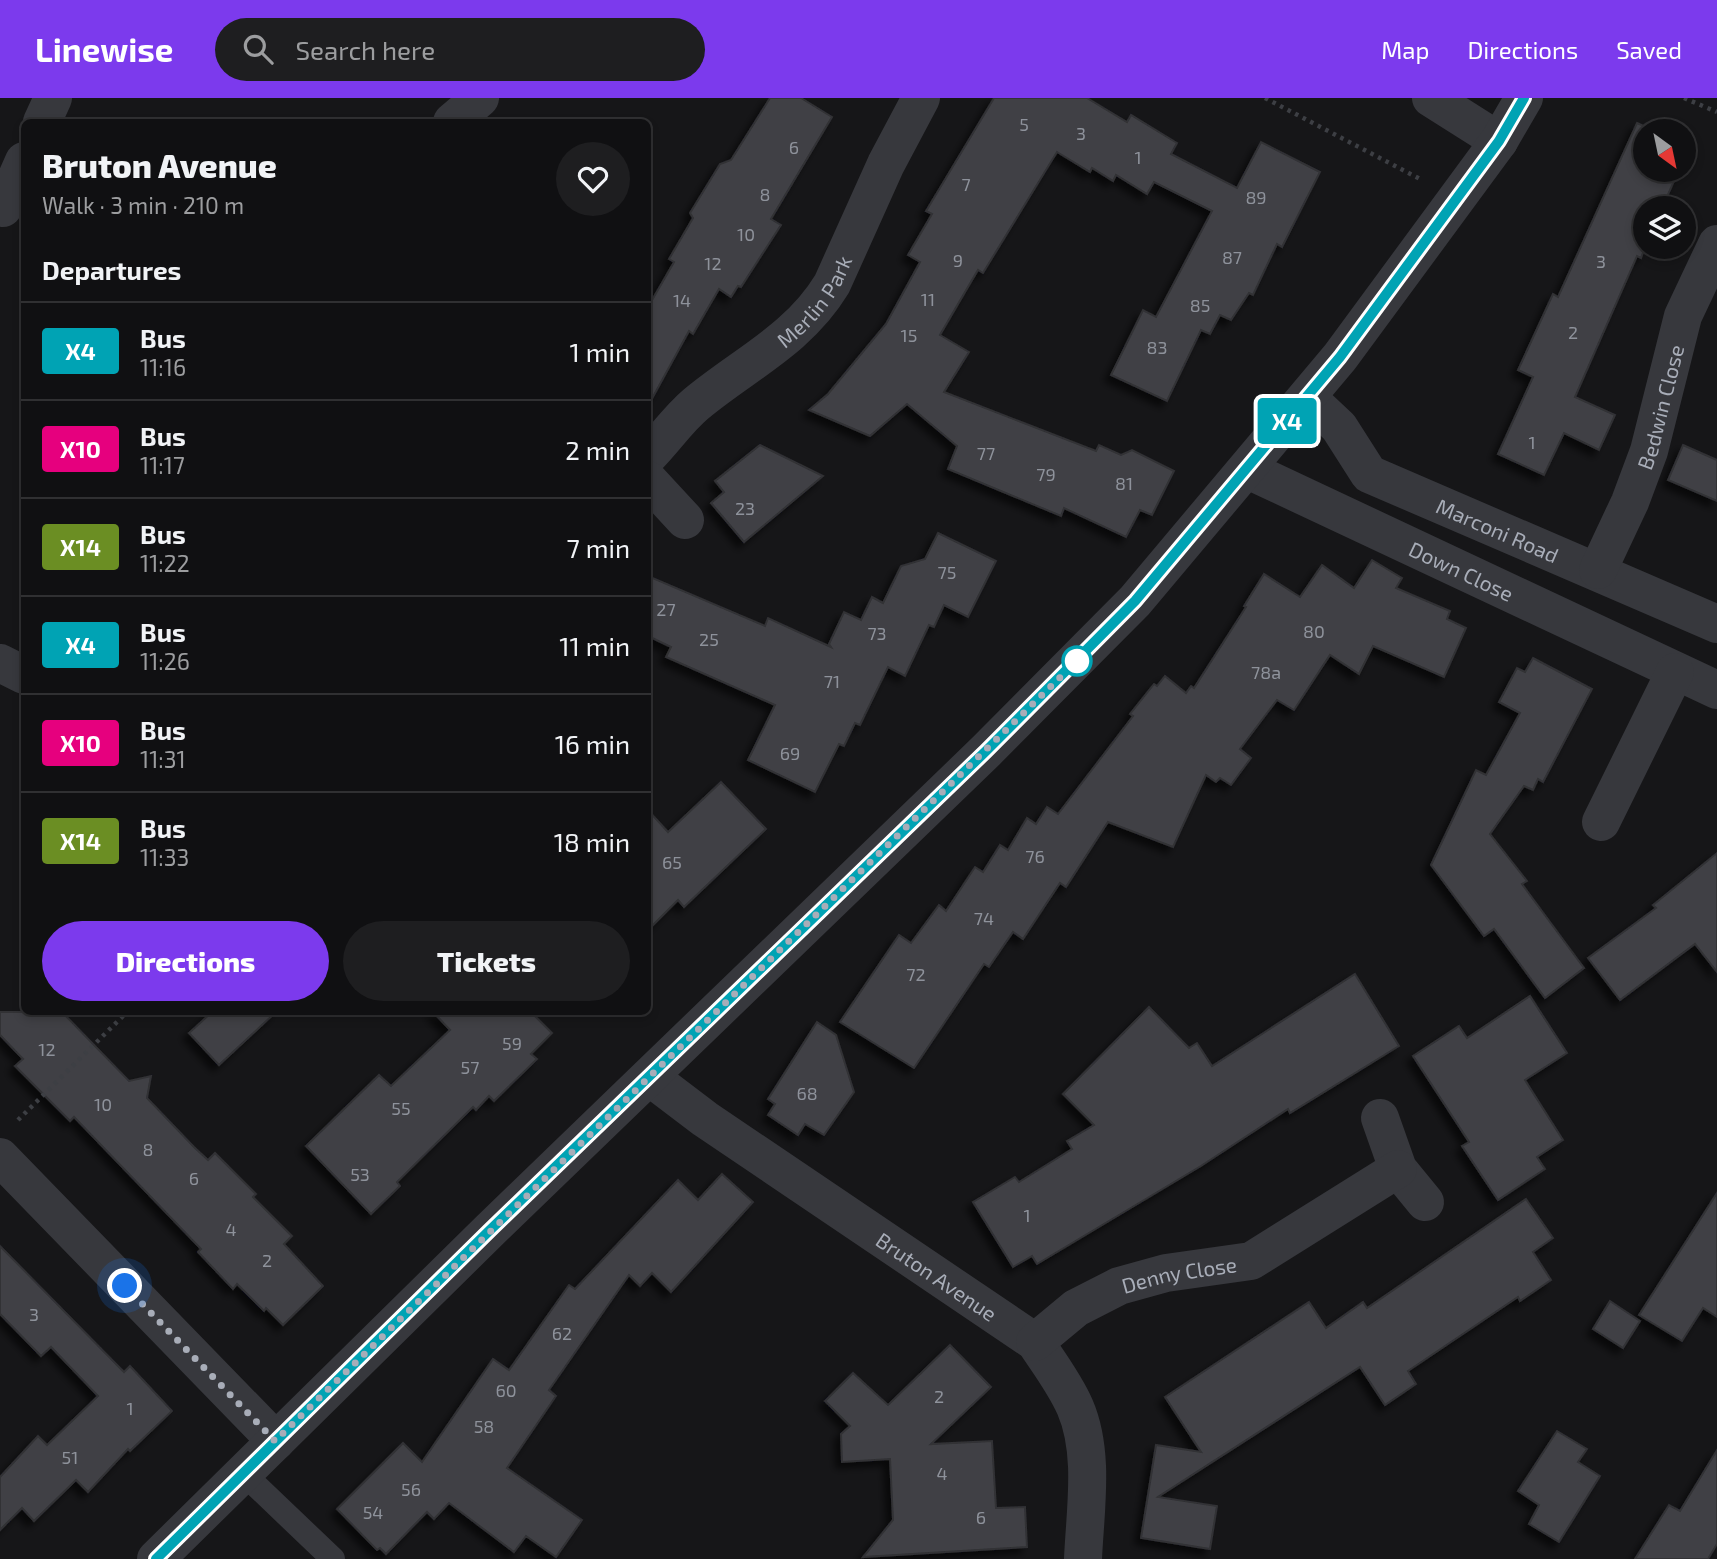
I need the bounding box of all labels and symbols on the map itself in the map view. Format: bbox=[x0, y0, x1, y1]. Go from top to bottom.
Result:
house number: 5 bbox=[1019, 113, 1029, 135]
north arrow bbox=[1633, 119, 1696, 182]
house number: 3 bbox=[1076, 122, 1086, 144]
house number: 6 bbox=[789, 136, 799, 158]
house number: 1 bbox=[1134, 146, 1142, 168]
house number: 7 bbox=[961, 173, 971, 195]
house number: 8 bbox=[760, 183, 770, 205]
house number: 89 bbox=[1245, 186, 1267, 208]
house number: 10 bbox=[737, 223, 755, 245]
house number: 87 bbox=[1222, 246, 1242, 268]
house number: 9 bbox=[953, 249, 963, 271]
house number: 3 bbox=[1596, 250, 1606, 272]
street label: Merlin Park bbox=[771, 251, 856, 352]
house number: 12 bbox=[704, 252, 722, 274]
house number: 11 bbox=[921, 288, 935, 310]
house number: 14 bbox=[673, 289, 691, 311]
house number: 85 bbox=[1190, 294, 1210, 316]
house number: 2 bbox=[1568, 321, 1578, 343]
house number: 15 bbox=[901, 324, 917, 346]
house number: 83 bbox=[1147, 336, 1167, 358]
street label: Bedwin Close bbox=[1631, 342, 1688, 473]
line badge: X4 bbox=[1256, 398, 1318, 444]
house number: 1 bbox=[1528, 431, 1536, 453]
house number: 77 bbox=[977, 442, 995, 464]
house number: 79 bbox=[1036, 463, 1056, 485]
house number: 81 bbox=[1115, 472, 1133, 494]
street label: Marconi Road bbox=[1433, 492, 1563, 567]
house number: 23 bbox=[735, 497, 755, 519]
street label: Down Close bbox=[1406, 535, 1518, 605]
house number: 75 bbox=[938, 561, 956, 583]
house number: 27 bbox=[656, 598, 676, 620]
house number: 80 bbox=[1303, 620, 1325, 642]
house number: 73 bbox=[867, 622, 887, 644]
house number: 25 bbox=[699, 628, 719, 650]
unlabelled marker bbox=[1062, 646, 1092, 676]
house number: 78a bbox=[1251, 661, 1281, 683]
house number: 71 bbox=[824, 670, 840, 692]
house number: 69 bbox=[780, 742, 800, 764]
house number: 76 bbox=[1025, 845, 1045, 867]
house number: 65 bbox=[662, 851, 682, 873]
house number: 74 bbox=[974, 907, 994, 929]
house number: 72 bbox=[906, 963, 926, 985]
house number: 59 bbox=[502, 1032, 522, 1054]
house number: 12 bbox=[38, 1038, 56, 1060]
house number: 57 bbox=[461, 1056, 479, 1078]
house number: 68 bbox=[796, 1082, 818, 1104]
house number: 10 bbox=[94, 1093, 112, 1115]
house number: 55 bbox=[391, 1097, 411, 1119]
house number: 8 bbox=[143, 1138, 153, 1160]
house number: 53 bbox=[350, 1163, 370, 1185]
house number: 6 bbox=[189, 1167, 199, 1189]
house number: 1 bbox=[1023, 1204, 1031, 1226]
house number: 4 bbox=[225, 1218, 237, 1240]
street label: Bruton Avenue bbox=[872, 1226, 1002, 1325]
house number: 2 bbox=[262, 1249, 272, 1271]
street label: Denny Close bbox=[1118, 1251, 1238, 1297]
your location bbox=[107, 1268, 142, 1303]
house number: 3 bbox=[29, 1303, 39, 1325]
house number: 62 bbox=[552, 1322, 572, 1344]
house number: 60 bbox=[495, 1379, 517, 1401]
house number: 2 bbox=[934, 1385, 944, 1407]
house number: 1 bbox=[126, 1397, 134, 1419]
house number: 58 bbox=[474, 1415, 494, 1437]
house number: 51 bbox=[62, 1446, 78, 1468]
house number: 4 bbox=[936, 1462, 948, 1484]
house number: 56 bbox=[401, 1478, 421, 1500]
house number: 54 bbox=[363, 1501, 383, 1523]
house number: 6 bbox=[976, 1506, 986, 1528]

